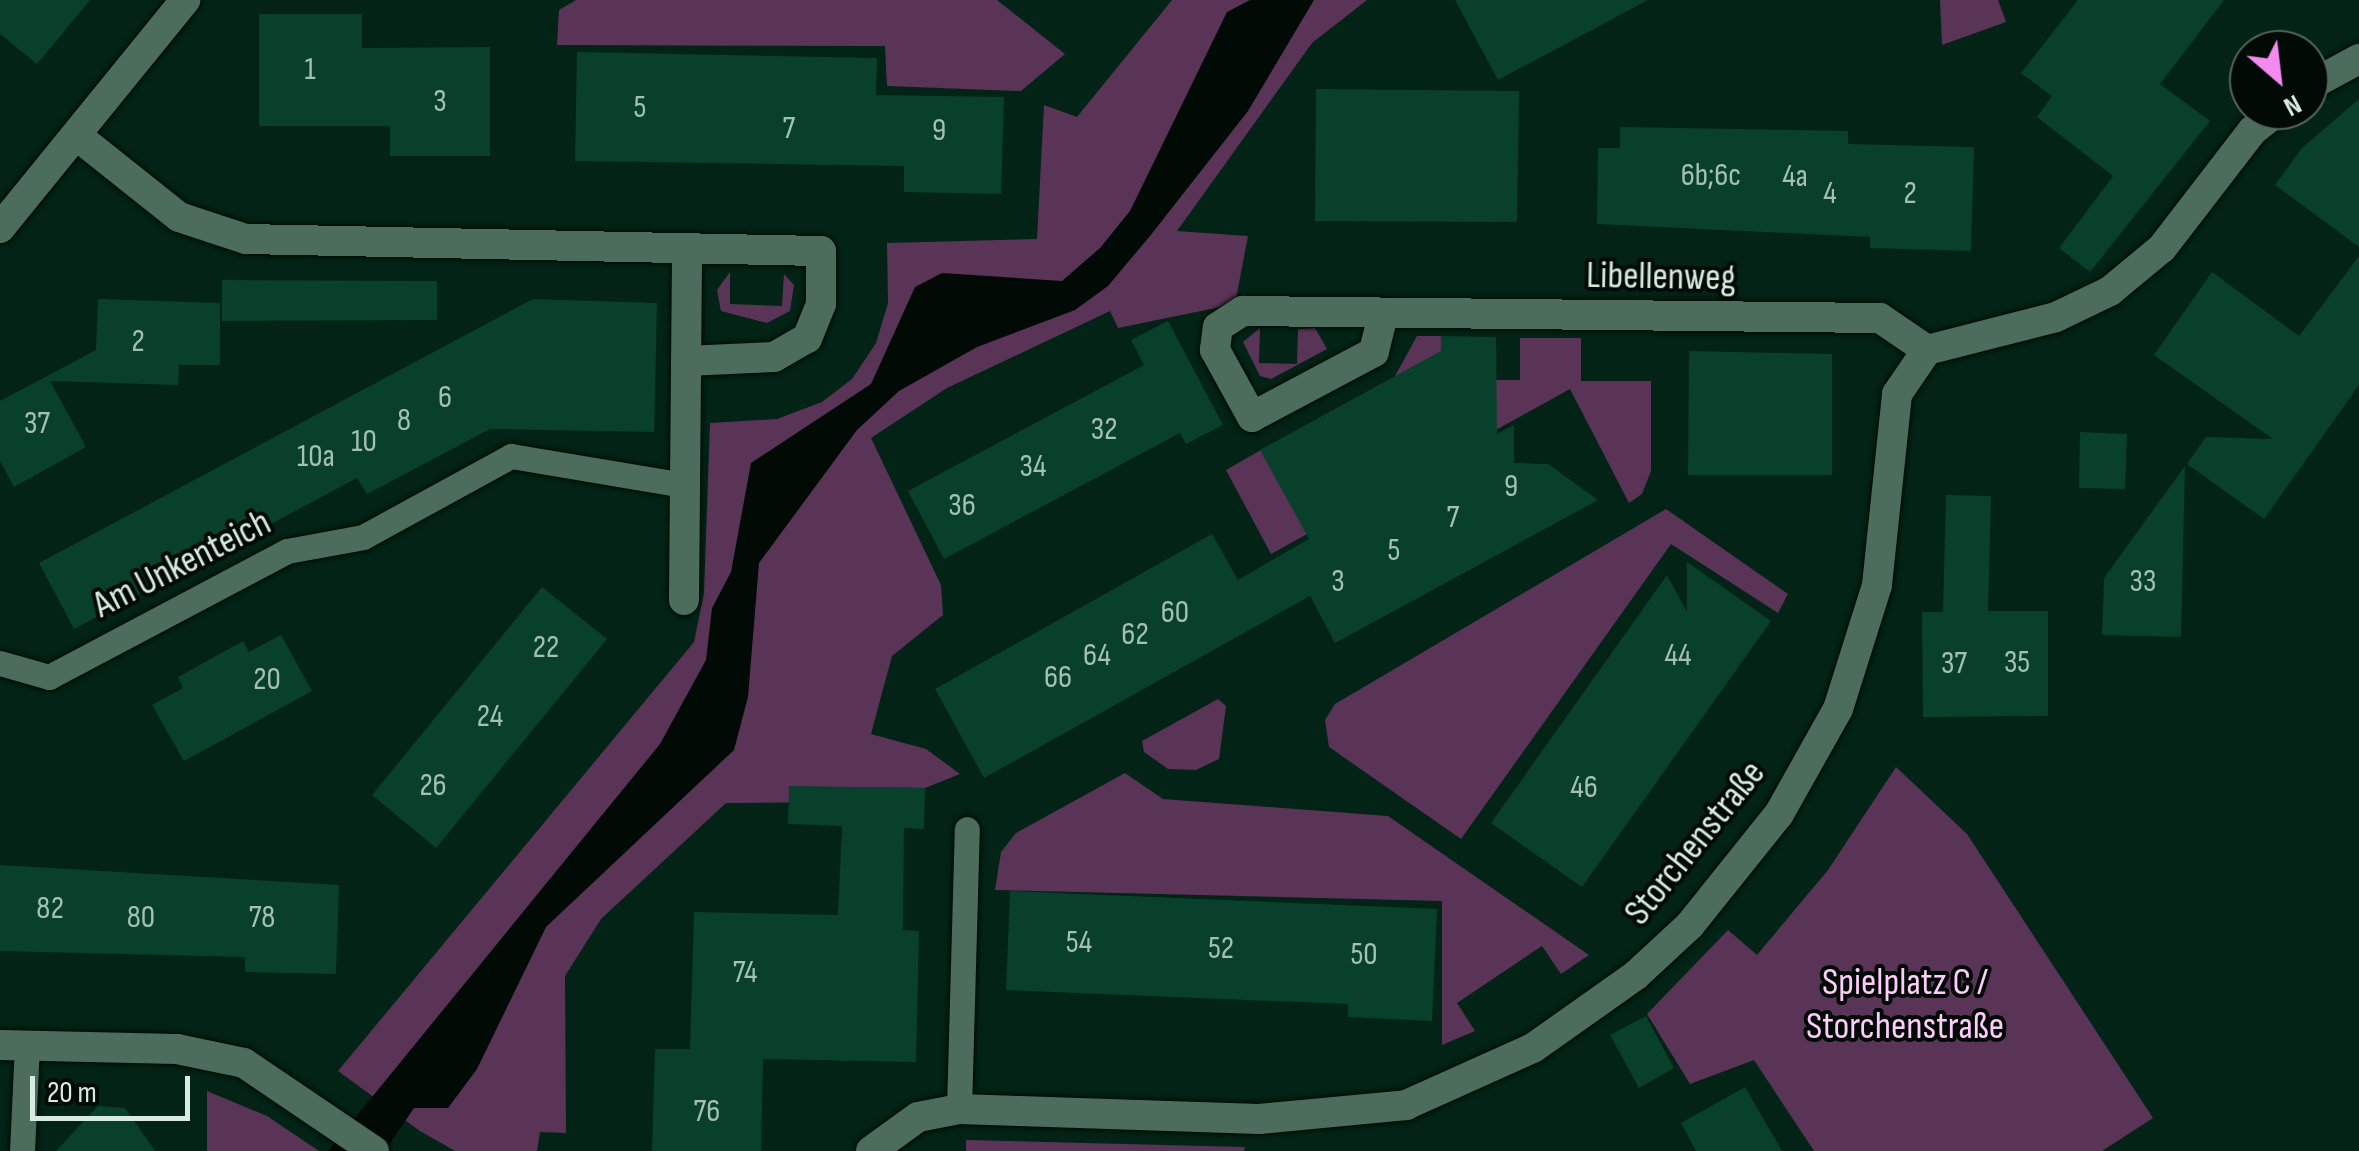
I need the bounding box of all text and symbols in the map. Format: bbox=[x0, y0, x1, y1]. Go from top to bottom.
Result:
north arrow bbox=[2229, 30, 2329, 130]
house number: 1 bbox=[304, 51, 316, 89]
house number: 3 bbox=[433, 83, 447, 121]
text: N bbox=[2278, 87, 2307, 123]
house number: 5 bbox=[634, 89, 646, 127]
house number: 7 bbox=[783, 110, 795, 148]
house number: 9 bbox=[932, 112, 946, 150]
house number: 6b;6c bbox=[1681, 157, 1741, 195]
house number: 4a bbox=[1782, 158, 1808, 196]
house number: 4 bbox=[1823, 175, 1837, 213]
house number: 2 bbox=[1903, 175, 1917, 213]
street label: Libellenweg bbox=[1586, 253, 1736, 301]
house number: 2 bbox=[131, 323, 145, 361]
house number: 6 bbox=[438, 379, 452, 417]
house number: 8 bbox=[397, 402, 411, 440]
house number: 37 bbox=[24, 405, 50, 443]
house number: 32 bbox=[1091, 411, 1117, 449]
house number: 10 bbox=[351, 423, 377, 461]
house number: 10a bbox=[297, 438, 335, 476]
house number: 34 bbox=[1020, 448, 1046, 486]
house number: 9 bbox=[1504, 468, 1518, 506]
house number: 36 bbox=[948, 487, 976, 525]
house number: 7 bbox=[1447, 499, 1459, 537]
street label: Am Unkenteich bbox=[86, 500, 278, 628]
house number: 5 bbox=[1388, 532, 1400, 570]
house number: 3 bbox=[1331, 563, 1345, 601]
house number: 33 bbox=[2130, 563, 2156, 601]
house number: 60 bbox=[1161, 594, 1189, 632]
house number: 62 bbox=[1121, 616, 1149, 654]
house number: 22 bbox=[533, 629, 559, 667]
house number: 64 bbox=[1083, 637, 1111, 675]
house number: 44 bbox=[1665, 637, 1691, 675]
house number: 35 bbox=[2004, 644, 2030, 682]
house number: 37 bbox=[1941, 645, 1967, 683]
house number: 66 bbox=[1044, 659, 1072, 697]
house number: 20 bbox=[253, 661, 281, 699]
house number: 24 bbox=[477, 698, 503, 736]
street label: Storchenstraße bbox=[1615, 752, 1775, 934]
house number: 26 bbox=[419, 767, 447, 805]
house number: 46 bbox=[1570, 769, 1598, 807]
house number: 82 bbox=[36, 890, 64, 928]
house number: 80 bbox=[127, 899, 155, 937]
house number: 78 bbox=[249, 899, 275, 937]
house number: 54 bbox=[1066, 924, 1092, 962]
house number: 52 bbox=[1208, 930, 1234, 968]
house number: 50 bbox=[1350, 936, 1378, 974]
house number: 74 bbox=[733, 954, 757, 992]
park label: Spielplatz C / Storchenstraße bbox=[1806, 960, 2004, 1050]
scale bar bbox=[35, 1056, 195, 1118]
text: 20 m bbox=[47, 1075, 97, 1111]
house number: 76 bbox=[694, 1093, 720, 1131]

